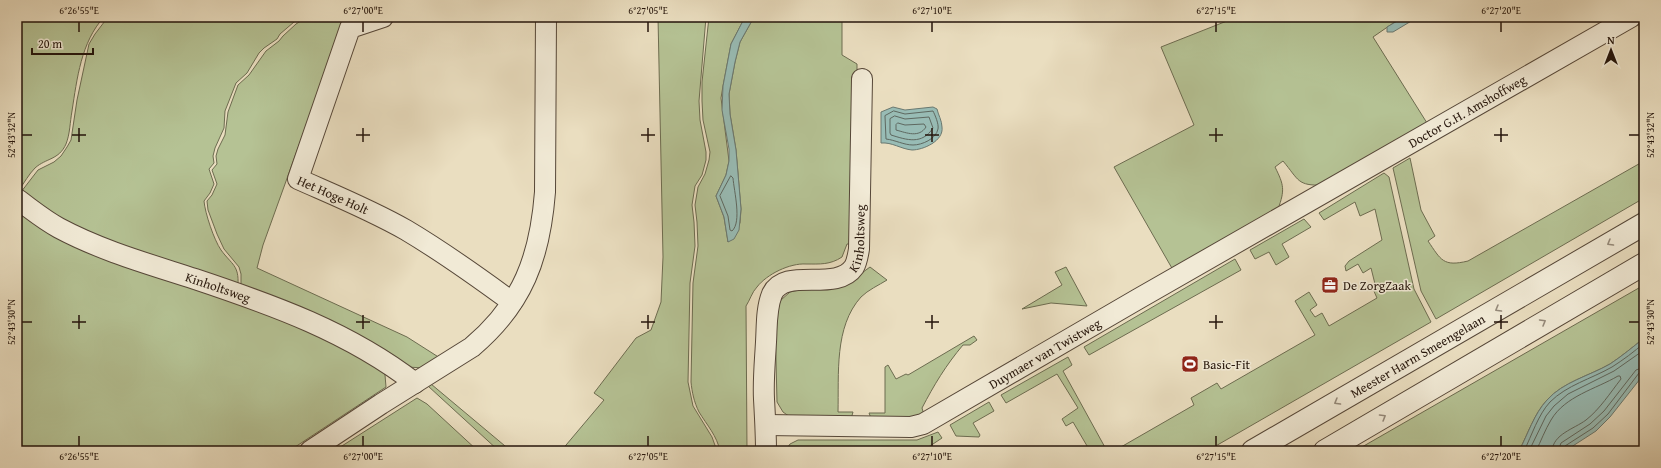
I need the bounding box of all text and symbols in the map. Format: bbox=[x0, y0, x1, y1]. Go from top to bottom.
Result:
text: 6°26'55"E bbox=[59, 3, 99, 18]
text: 6°27'00"E bbox=[343, 3, 383, 18]
text: 6°27'05"E bbox=[628, 3, 668, 18]
text: 6°27'10"E bbox=[912, 3, 952, 18]
text: 6°27'15"E bbox=[1196, 3, 1236, 18]
text: 6°27'20"E bbox=[1481, 3, 1521, 18]
scale bar bbox=[32, 30, 93, 56]
north arrow bbox=[1591, 30, 1631, 70]
text: N bbox=[1607, 32, 1615, 48]
text: 20 m bbox=[38, 35, 62, 52]
street label: Doctor G.H. Amshoffweg bbox=[1405, 69, 1530, 152]
text: 52°43'32"N bbox=[4, 112, 19, 158]
text: 52°43'32"N bbox=[1643, 112, 1658, 158]
street label: Het Hoge Holt bbox=[294, 170, 372, 219]
street label: Kinholtsweg bbox=[844, 204, 869, 276]
one-way arrow bbox=[1607, 239, 1614, 246]
street label: Kinholtsweg bbox=[183, 267, 254, 307]
office icon: De ZorgZaak bbox=[1320, 275, 1340, 295]
place label: De ZorgZaak bbox=[1343, 276, 1411, 295]
text: 52°43'30"N bbox=[4, 299, 19, 345]
text: 52°43'30"N bbox=[1643, 299, 1658, 345]
one-way arrow bbox=[1495, 304, 1502, 312]
street label: Meester Harm Smeengelaan bbox=[1346, 309, 1489, 402]
street label: Duymaer van Twistweg bbox=[985, 313, 1105, 393]
one-way arrow bbox=[1539, 320, 1546, 327]
sports icon: Basic-Fit bbox=[1180, 354, 1200, 374]
place label: Basic-Fit bbox=[1203, 355, 1251, 374]
one-way arrow bbox=[1334, 398, 1341, 405]
one-way arrow bbox=[1379, 414, 1386, 421]
text: 6°26'55"E bbox=[59, 449, 99, 464]
text: 6°27'00"E bbox=[343, 449, 383, 464]
text: 6°27'05"E bbox=[628, 449, 668, 464]
text: 6°27'10"E bbox=[912, 449, 952, 464]
text: 6°27'15"E bbox=[1196, 449, 1236, 464]
text: 6°27'20"E bbox=[1481, 449, 1521, 464]

